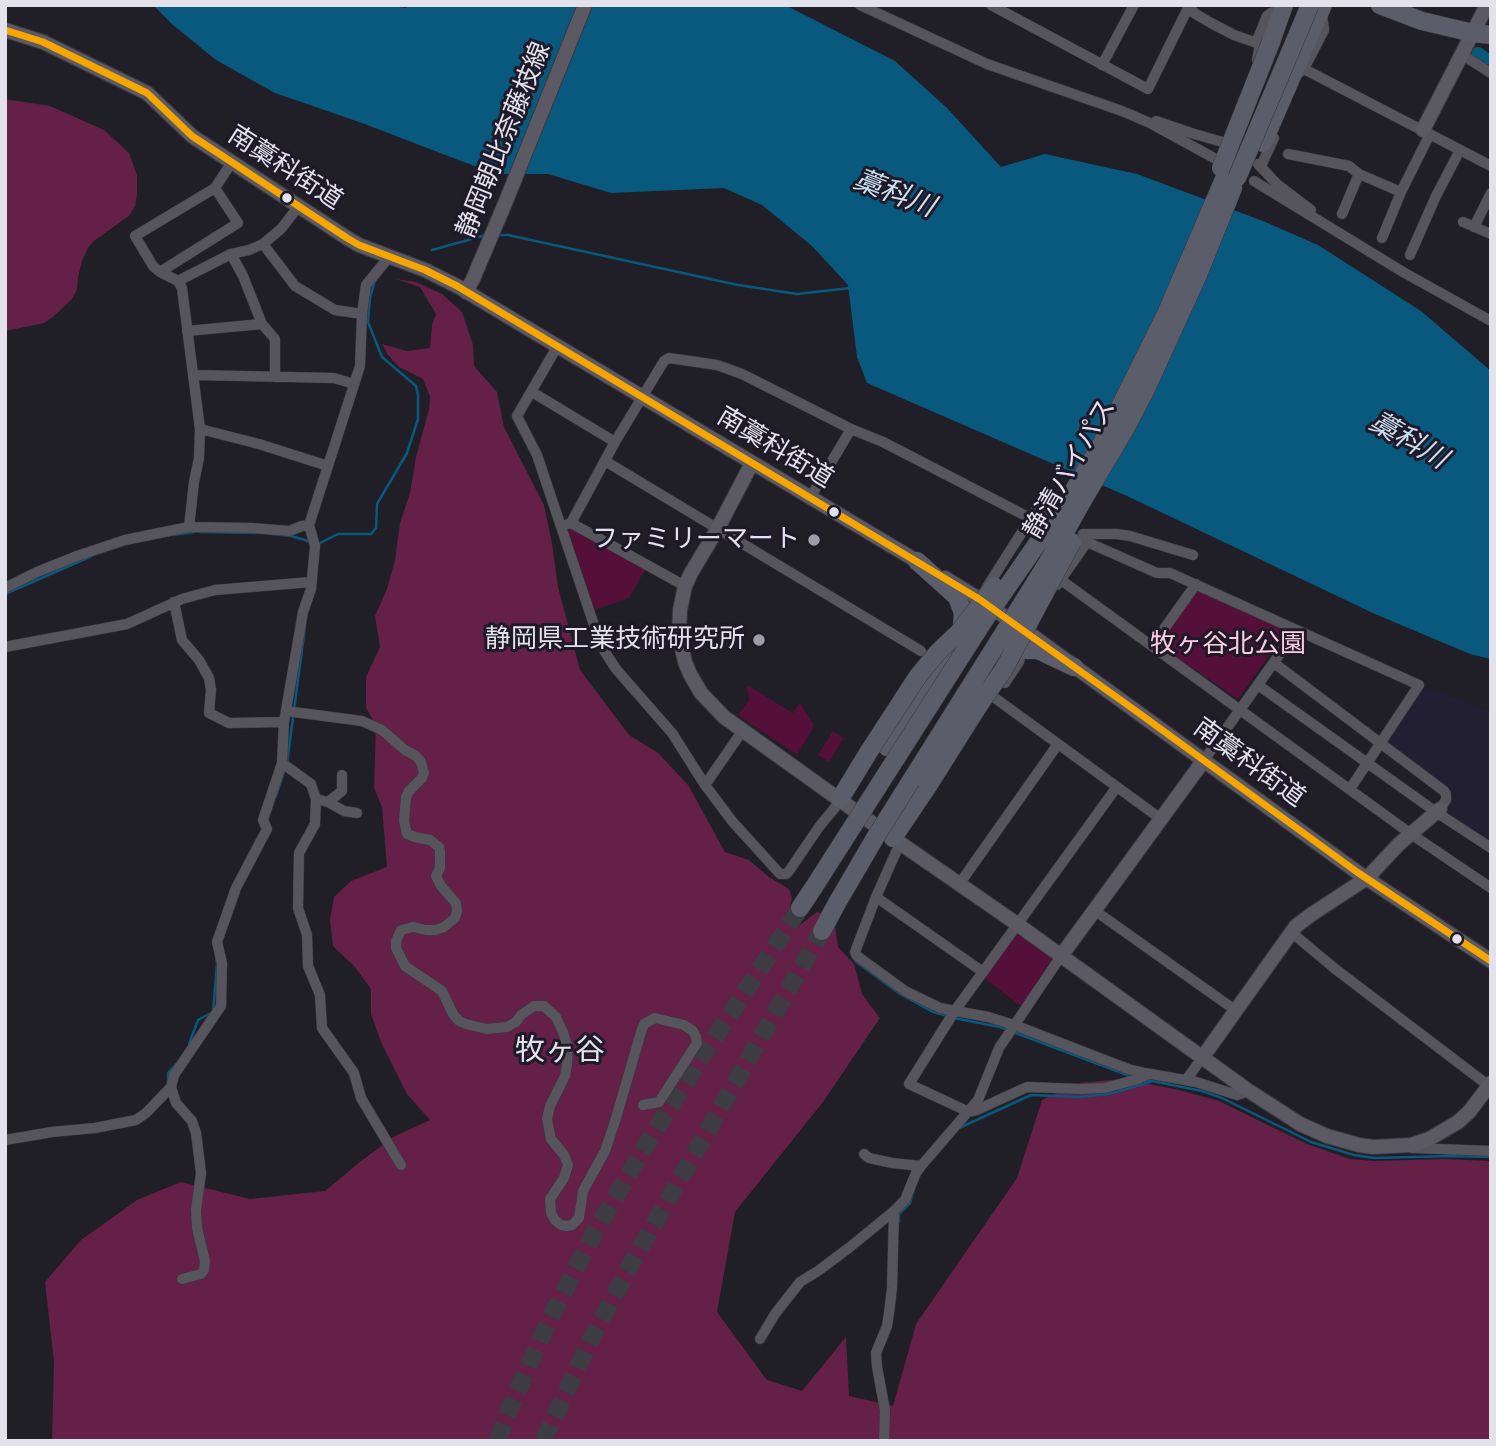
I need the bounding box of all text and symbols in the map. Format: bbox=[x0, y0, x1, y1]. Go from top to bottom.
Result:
street label: 静岡朝比奈藤枝線 bbox=[451, 38, 557, 242]
street label: 南藁科街道 bbox=[222, 120, 348, 216]
water label: 藁科川 bbox=[849, 163, 939, 225]
unlabelled marker bbox=[280, 191, 294, 205]
street label: 静清バイパス bbox=[1017, 394, 1123, 544]
street label: 南藁科街道 bbox=[711, 401, 839, 495]
water label: 藁科川 bbox=[1363, 405, 1453, 477]
unlabelled marker bbox=[827, 505, 841, 519]
place label: ファミリーマート bbox=[592, 524, 800, 556]
marker: ファミリーマート bbox=[806, 532, 822, 548]
place label: 静岡県工業技術研究所 bbox=[485, 624, 745, 656]
park label: 牧ヶ谷北公園 bbox=[1150, 629, 1306, 661]
marker: 静岡県工業技術研究所 bbox=[751, 632, 767, 648]
street label: 南藁科街道 bbox=[1187, 712, 1311, 814]
unlabelled marker bbox=[1450, 932, 1464, 946]
district label: 牧ヶ谷 bbox=[515, 1033, 605, 1069]

